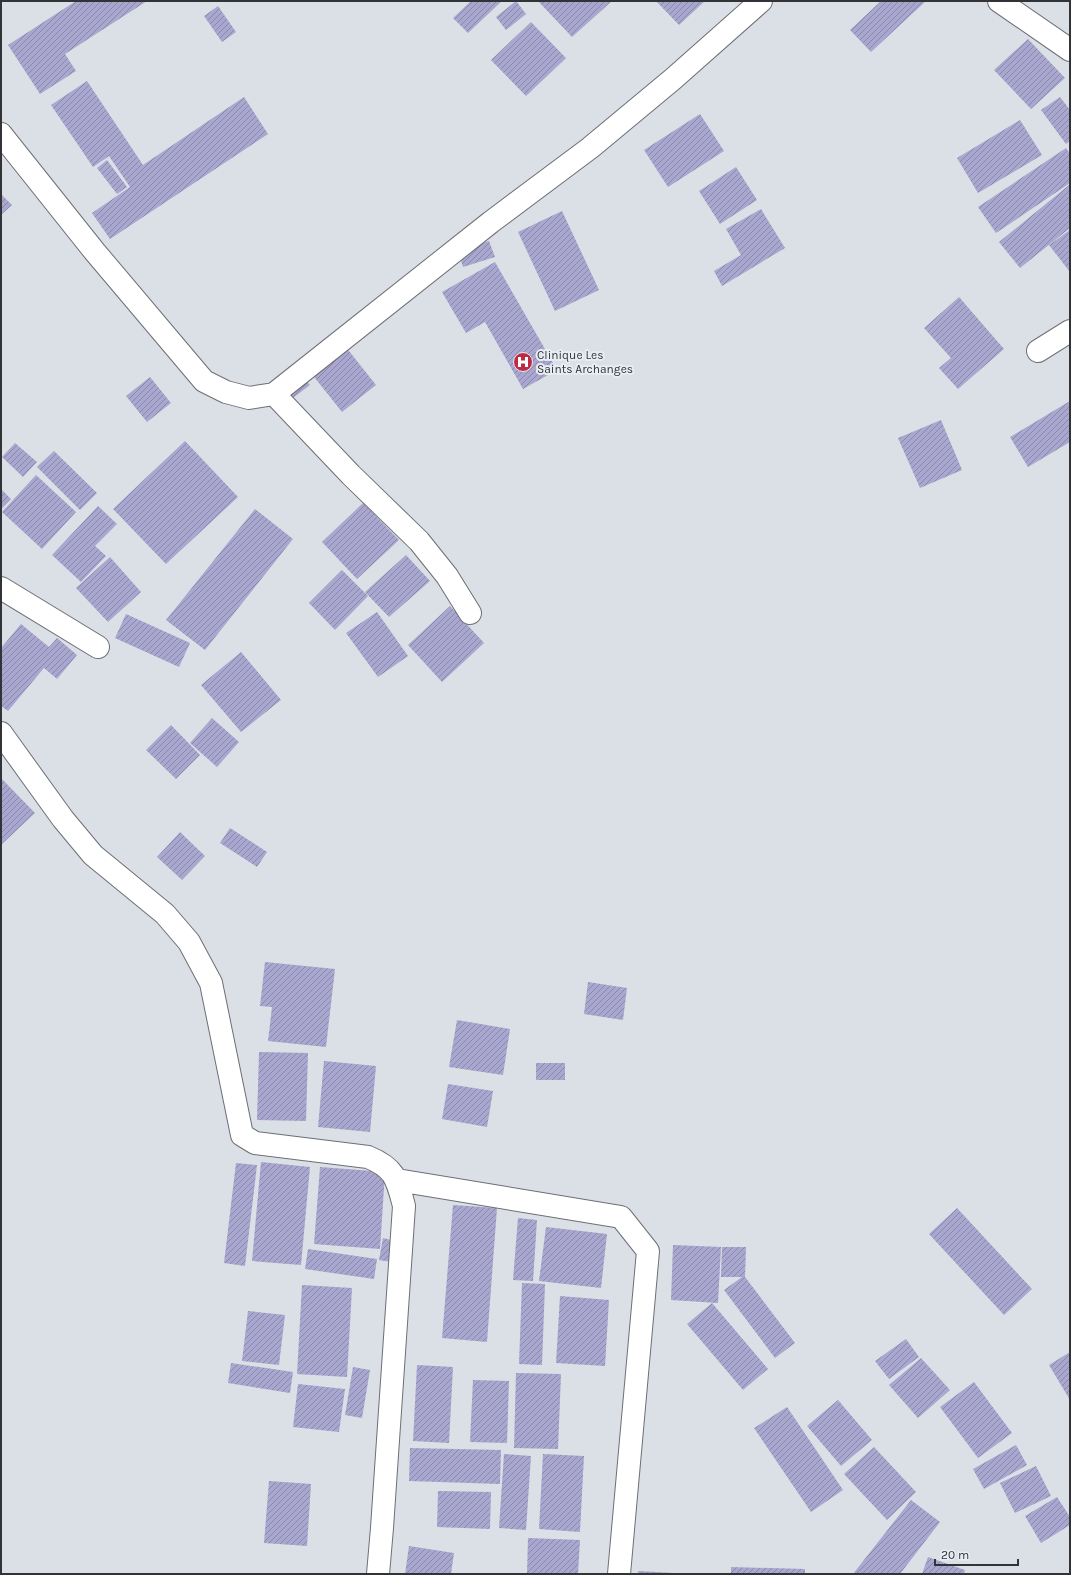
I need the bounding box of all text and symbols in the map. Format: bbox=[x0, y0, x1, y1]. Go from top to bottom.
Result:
place label: Clinique Les Saints Archanges bbox=[537, 348, 633, 376]
hospital icon: Clinique Les Saints Archanges bbox=[512, 351, 534, 373]
scale bar bbox=[935, 1541, 1018, 1567]
text: 20 m bbox=[941, 1548, 969, 1562]

